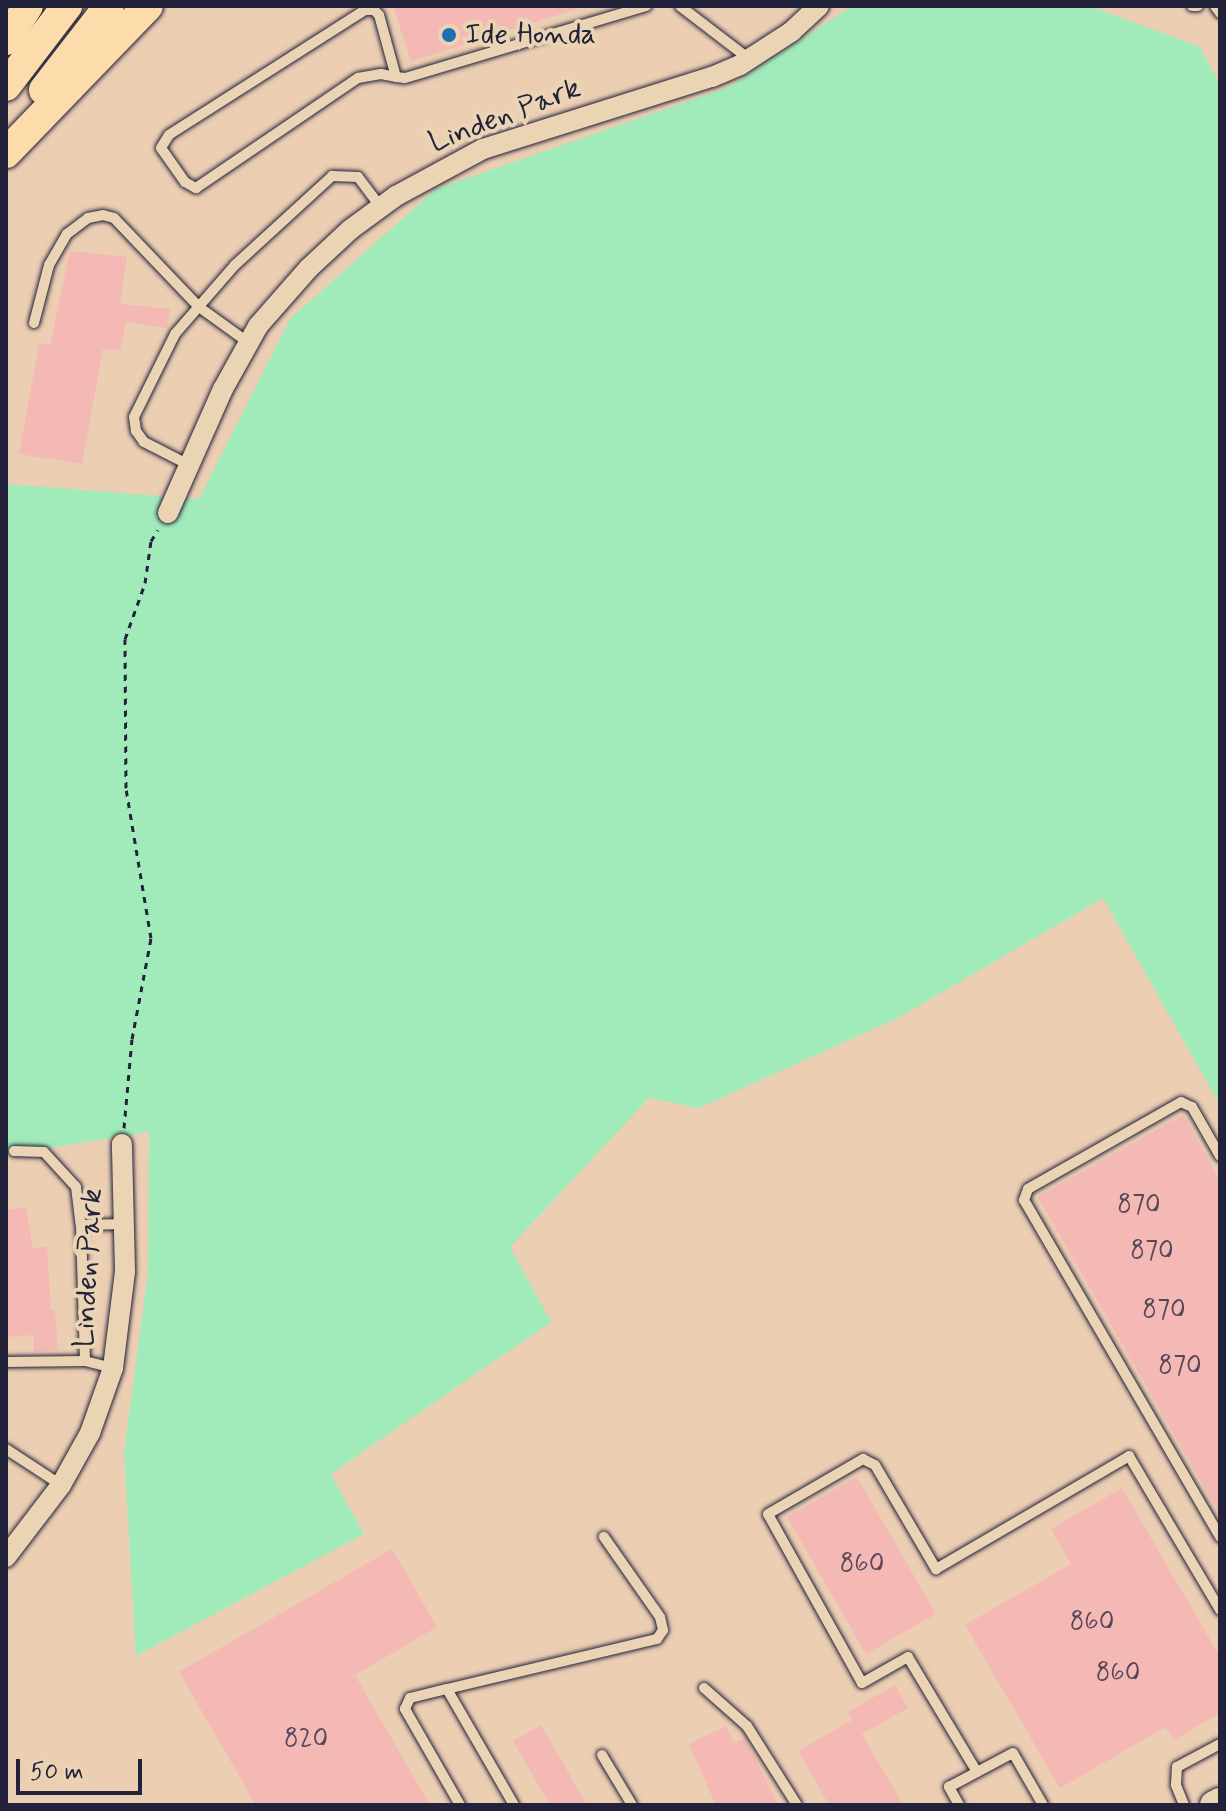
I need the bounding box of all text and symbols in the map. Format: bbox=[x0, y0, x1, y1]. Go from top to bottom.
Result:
place label: Ide Honda bbox=[465, 17, 596, 53]
marker: Ide Honda bbox=[440, 26, 458, 44]
street label: Linden Park bbox=[427, 72, 583, 160]
street label: Linden Park bbox=[67, 1190, 111, 1346]
house number: 870 bbox=[1117, 1190, 1161, 1222]
house number: 870 bbox=[1130, 1236, 1174, 1268]
house number: 870 bbox=[1142, 1295, 1186, 1327]
house number: 870 bbox=[1158, 1351, 1202, 1383]
house number: 860 bbox=[840, 1549, 884, 1581]
house number: 860 bbox=[1070, 1607, 1114, 1639]
house number: 860 bbox=[1096, 1658, 1140, 1690]
house number: 820 bbox=[284, 1724, 328, 1756]
scale bar bbox=[20, 1743, 146, 1793]
text: 50 m bbox=[30, 1757, 84, 1788]

